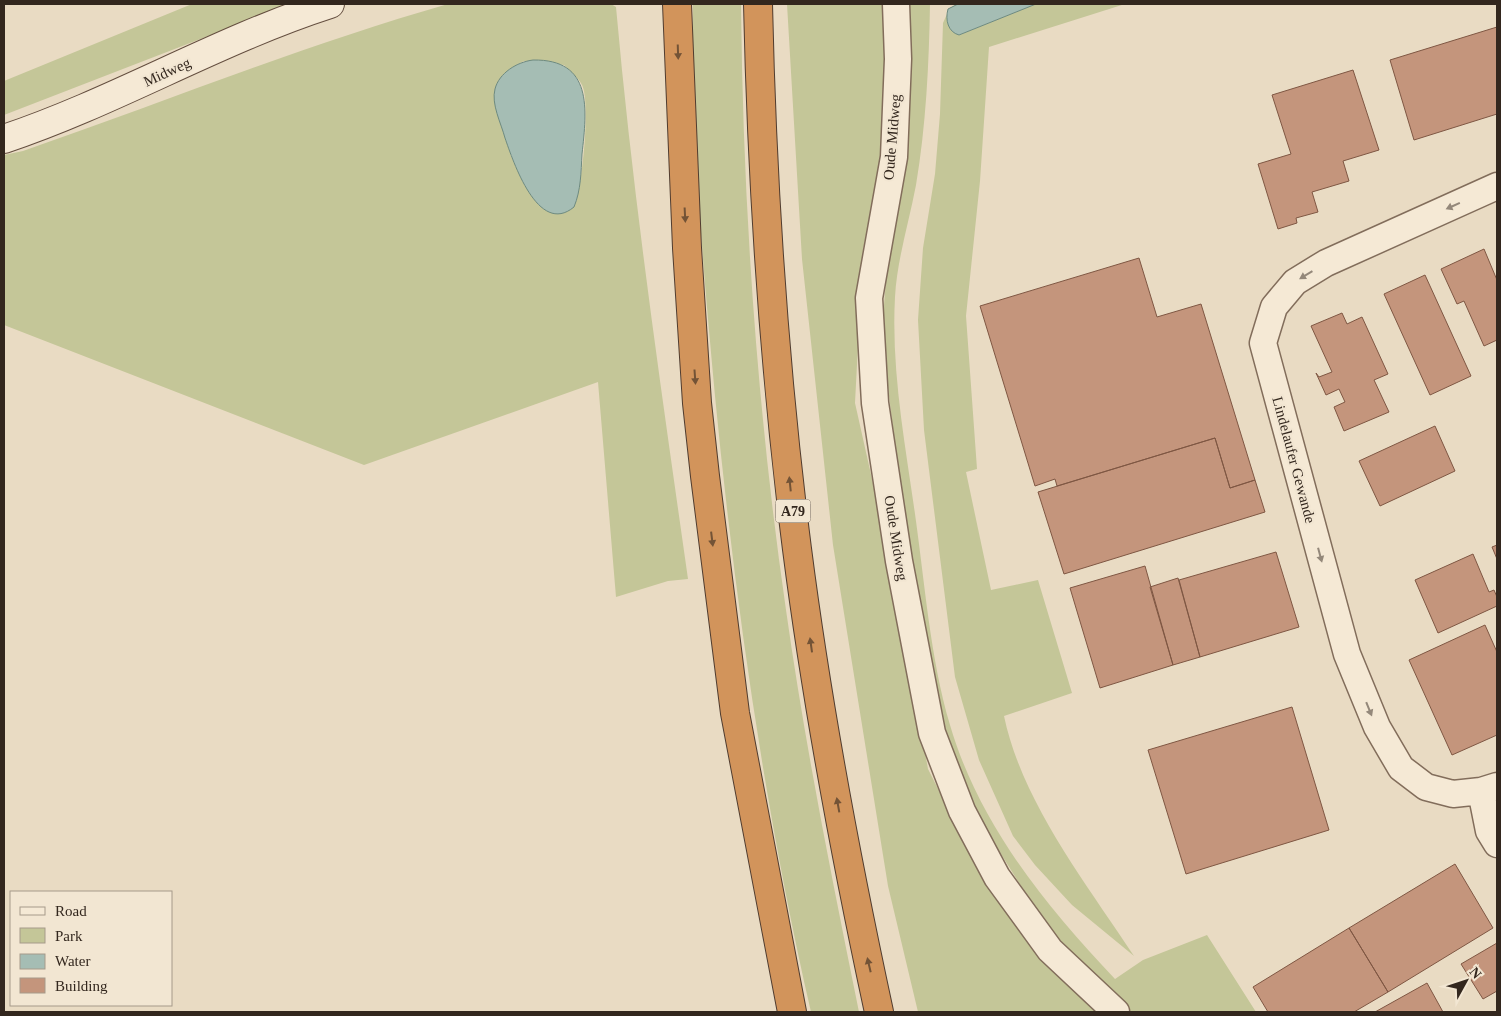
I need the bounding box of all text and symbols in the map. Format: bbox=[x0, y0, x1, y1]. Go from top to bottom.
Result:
one-way arrow bbox=[674, 45, 682, 61]
street label: Midweg bbox=[141, 54, 193, 90]
street label: Oude Midweg bbox=[880, 93, 904, 181]
one-way arrow bbox=[1446, 203, 1460, 211]
one-way arrow bbox=[682, 207, 690, 223]
one-way arrow bbox=[1299, 271, 1312, 280]
one-way arrow bbox=[692, 369, 700, 385]
street label: Lindelaufer Gewande bbox=[1269, 395, 1319, 525]
one-way arrow bbox=[786, 476, 794, 492]
street label: Oude Midweg bbox=[881, 494, 911, 582]
road number: A79 bbox=[776, 500, 810, 522]
one-way arrow bbox=[708, 531, 716, 547]
one-way arrow bbox=[1316, 547, 1324, 562]
one-way arrow bbox=[806, 637, 814, 653]
one-way arrow bbox=[1366, 702, 1374, 716]
one-way arrow bbox=[834, 797, 842, 813]
legend bbox=[10, 891, 172, 1006]
text: Road bbox=[55, 903, 87, 919]
text: Park bbox=[55, 928, 83, 944]
text: Water bbox=[55, 953, 90, 969]
north arrow bbox=[1441, 956, 1491, 1006]
one-way arrow bbox=[865, 957, 873, 972]
text: N bbox=[1467, 964, 1485, 982]
text: Building bbox=[55, 978, 108, 994]

